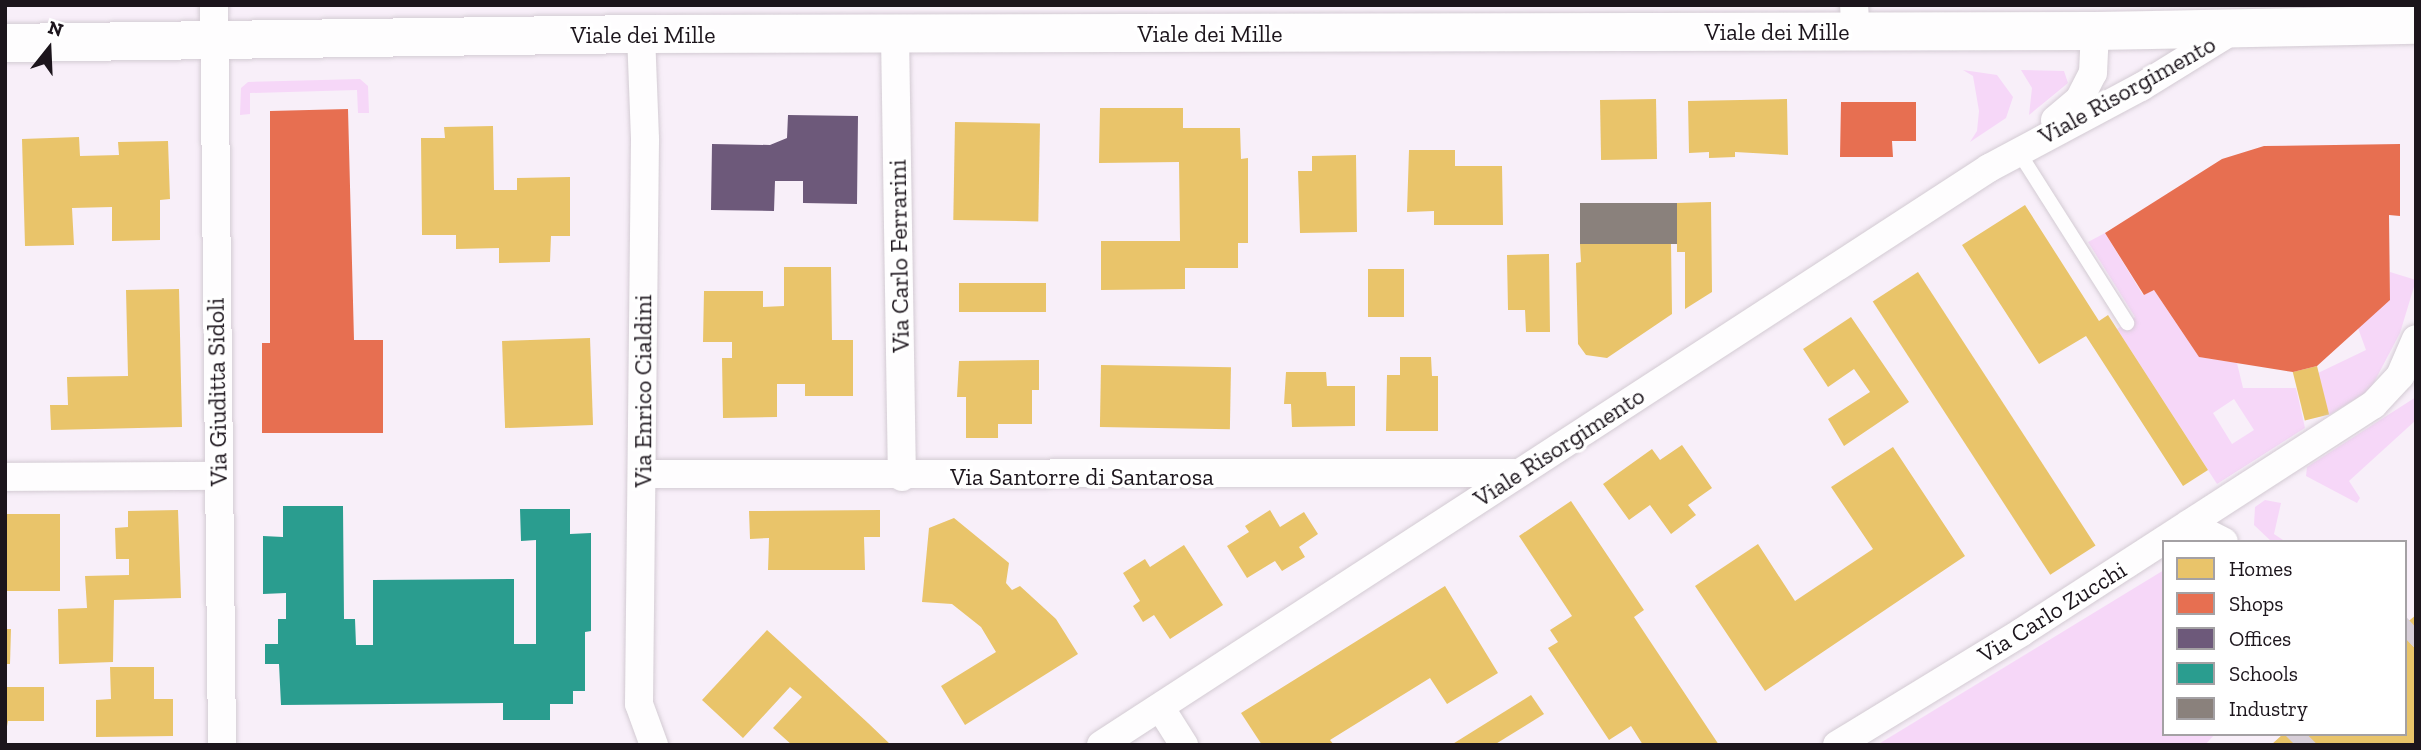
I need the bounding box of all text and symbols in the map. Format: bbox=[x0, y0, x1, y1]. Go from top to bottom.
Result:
north arrow bbox=[14, 14, 84, 84]
text: N bbox=[45, 15, 66, 42]
street label: Viale dei Mille bbox=[1704, 18, 1850, 46]
street label: Viale dei Mille bbox=[1137, 20, 1283, 48]
street label: Viale dei Mille bbox=[570, 21, 716, 49]
street label: Viale Risorgimento bbox=[2034, 29, 2220, 151]
street label: Via Carlo Ferrarini bbox=[883, 159, 915, 353]
street label: Via Enrico Cialdini bbox=[629, 295, 657, 487]
street label: Via Giuditta Sidoli bbox=[201, 298, 233, 486]
street label: Viale Risorgimento bbox=[1468, 381, 1650, 513]
street label: Via Santorre di Santarosa bbox=[950, 463, 1214, 491]
legend bbox=[2162, 540, 2407, 736]
street label: Via Carlo Zucchi bbox=[1973, 555, 2131, 669]
text: Homes bbox=[2229, 556, 2292, 581]
text: Shops bbox=[2229, 591, 2283, 616]
text: Offices bbox=[2229, 626, 2291, 651]
text: Schools bbox=[2229, 661, 2298, 686]
text: Industry bbox=[2229, 696, 2308, 721]

